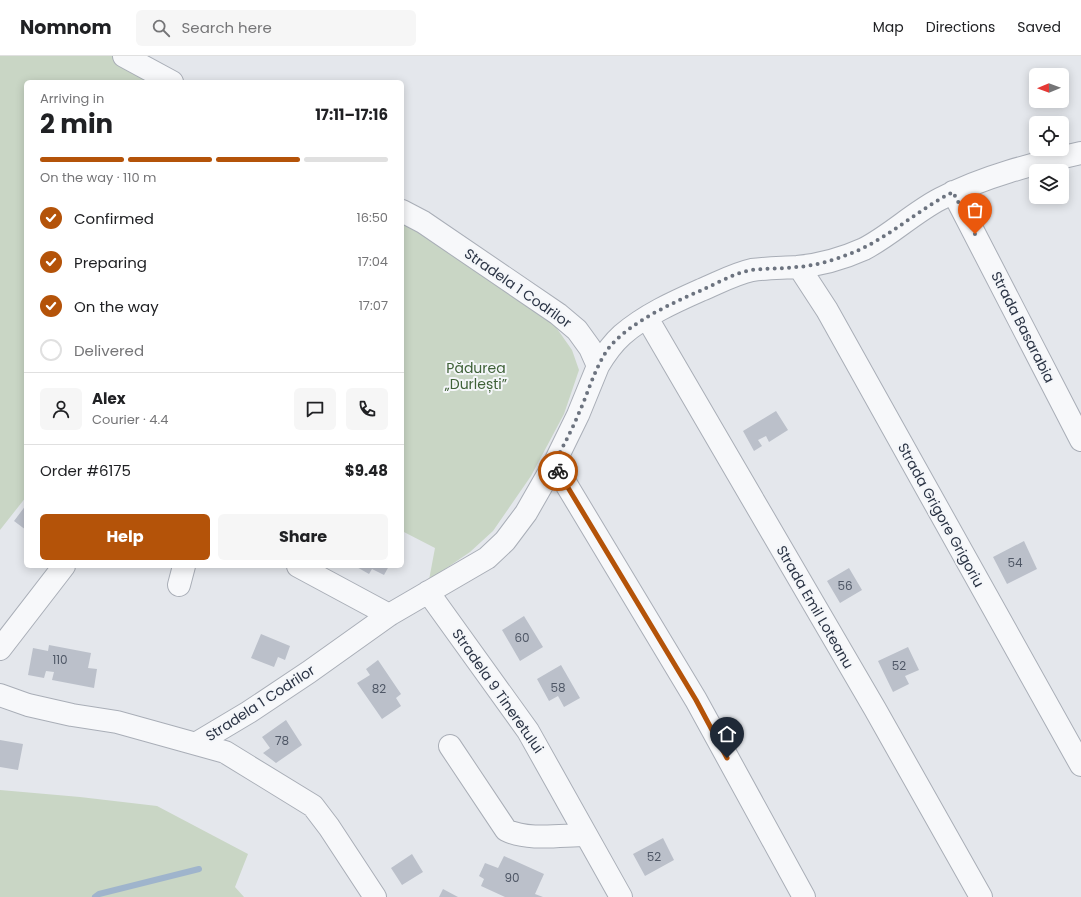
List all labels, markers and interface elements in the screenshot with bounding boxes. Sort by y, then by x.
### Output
search box [136,10,416,46]
text: Nomnom [20,14,112,41]
icon: search [150,17,172,39]
text: Search here [182,17,272,38]
text: Map [873,17,904,37]
text: Directions [926,17,995,37]
text: Saved [1017,17,1061,37]
north arrow [1029,68,1069,108]
map controls [1029,68,1069,204]
text: Arriving in [40,89,104,108]
text: 17:11–17:16 [315,104,388,125]
text: 2 min [40,106,113,142]
button: locate [1029,116,1069,156]
button: layers [1029,164,1069,204]
text: On the way · 110 m [40,168,156,187]
pin [958,193,992,234]
icon: bag [964,199,986,221]
icon: check [40,207,62,229]
text: Confirmed [74,208,154,229]
text: 16:50 [356,208,388,227]
street label: Stradela 1 Codrilor [460,244,576,332]
icon: check [40,251,62,273]
text: Preparing [74,252,147,273]
text: 17:04 [358,252,388,271]
street label: Strada Basarabia [986,268,1060,386]
icon: check [40,295,62,317]
text: On the way [74,296,159,317]
text: 17:07 [359,296,388,315]
text: Delivered [74,340,144,361]
park label: Pădurea „Durlești” [444,358,507,394]
button: person [40,388,82,430]
text: Alex [92,388,126,409]
button: chat [294,388,336,430]
button: phone [346,388,388,430]
text: Courier · 4.4 [92,410,168,429]
street label: Strada Grigore Grigoriu [893,439,989,591]
courier [538,451,578,491]
text: Order #6175 [40,460,131,481]
text: $9.48 [345,460,388,481]
icon: bike [547,460,569,482]
button: Help [40,514,210,560]
button: Share [218,514,388,560]
street label: Strada Emil Loteanu [772,542,858,672]
house number: 54 [1007,554,1023,571]
house number: 56 [837,577,853,594]
street label: Stradela 9 Tineretului [447,625,549,757]
house number: 60 [514,629,530,646]
house number: 110 [52,651,68,668]
house number: 52 [892,657,906,674]
street label: Stradela 1 Codrilor [201,660,319,746]
house number: 58 [550,679,566,696]
house number: 82 [372,680,386,697]
pin [710,717,744,758]
icon: home [716,723,738,745]
house number: 78 [275,732,289,749]
house number: 52 [647,848,661,865]
house number: 90 [504,869,520,886]

